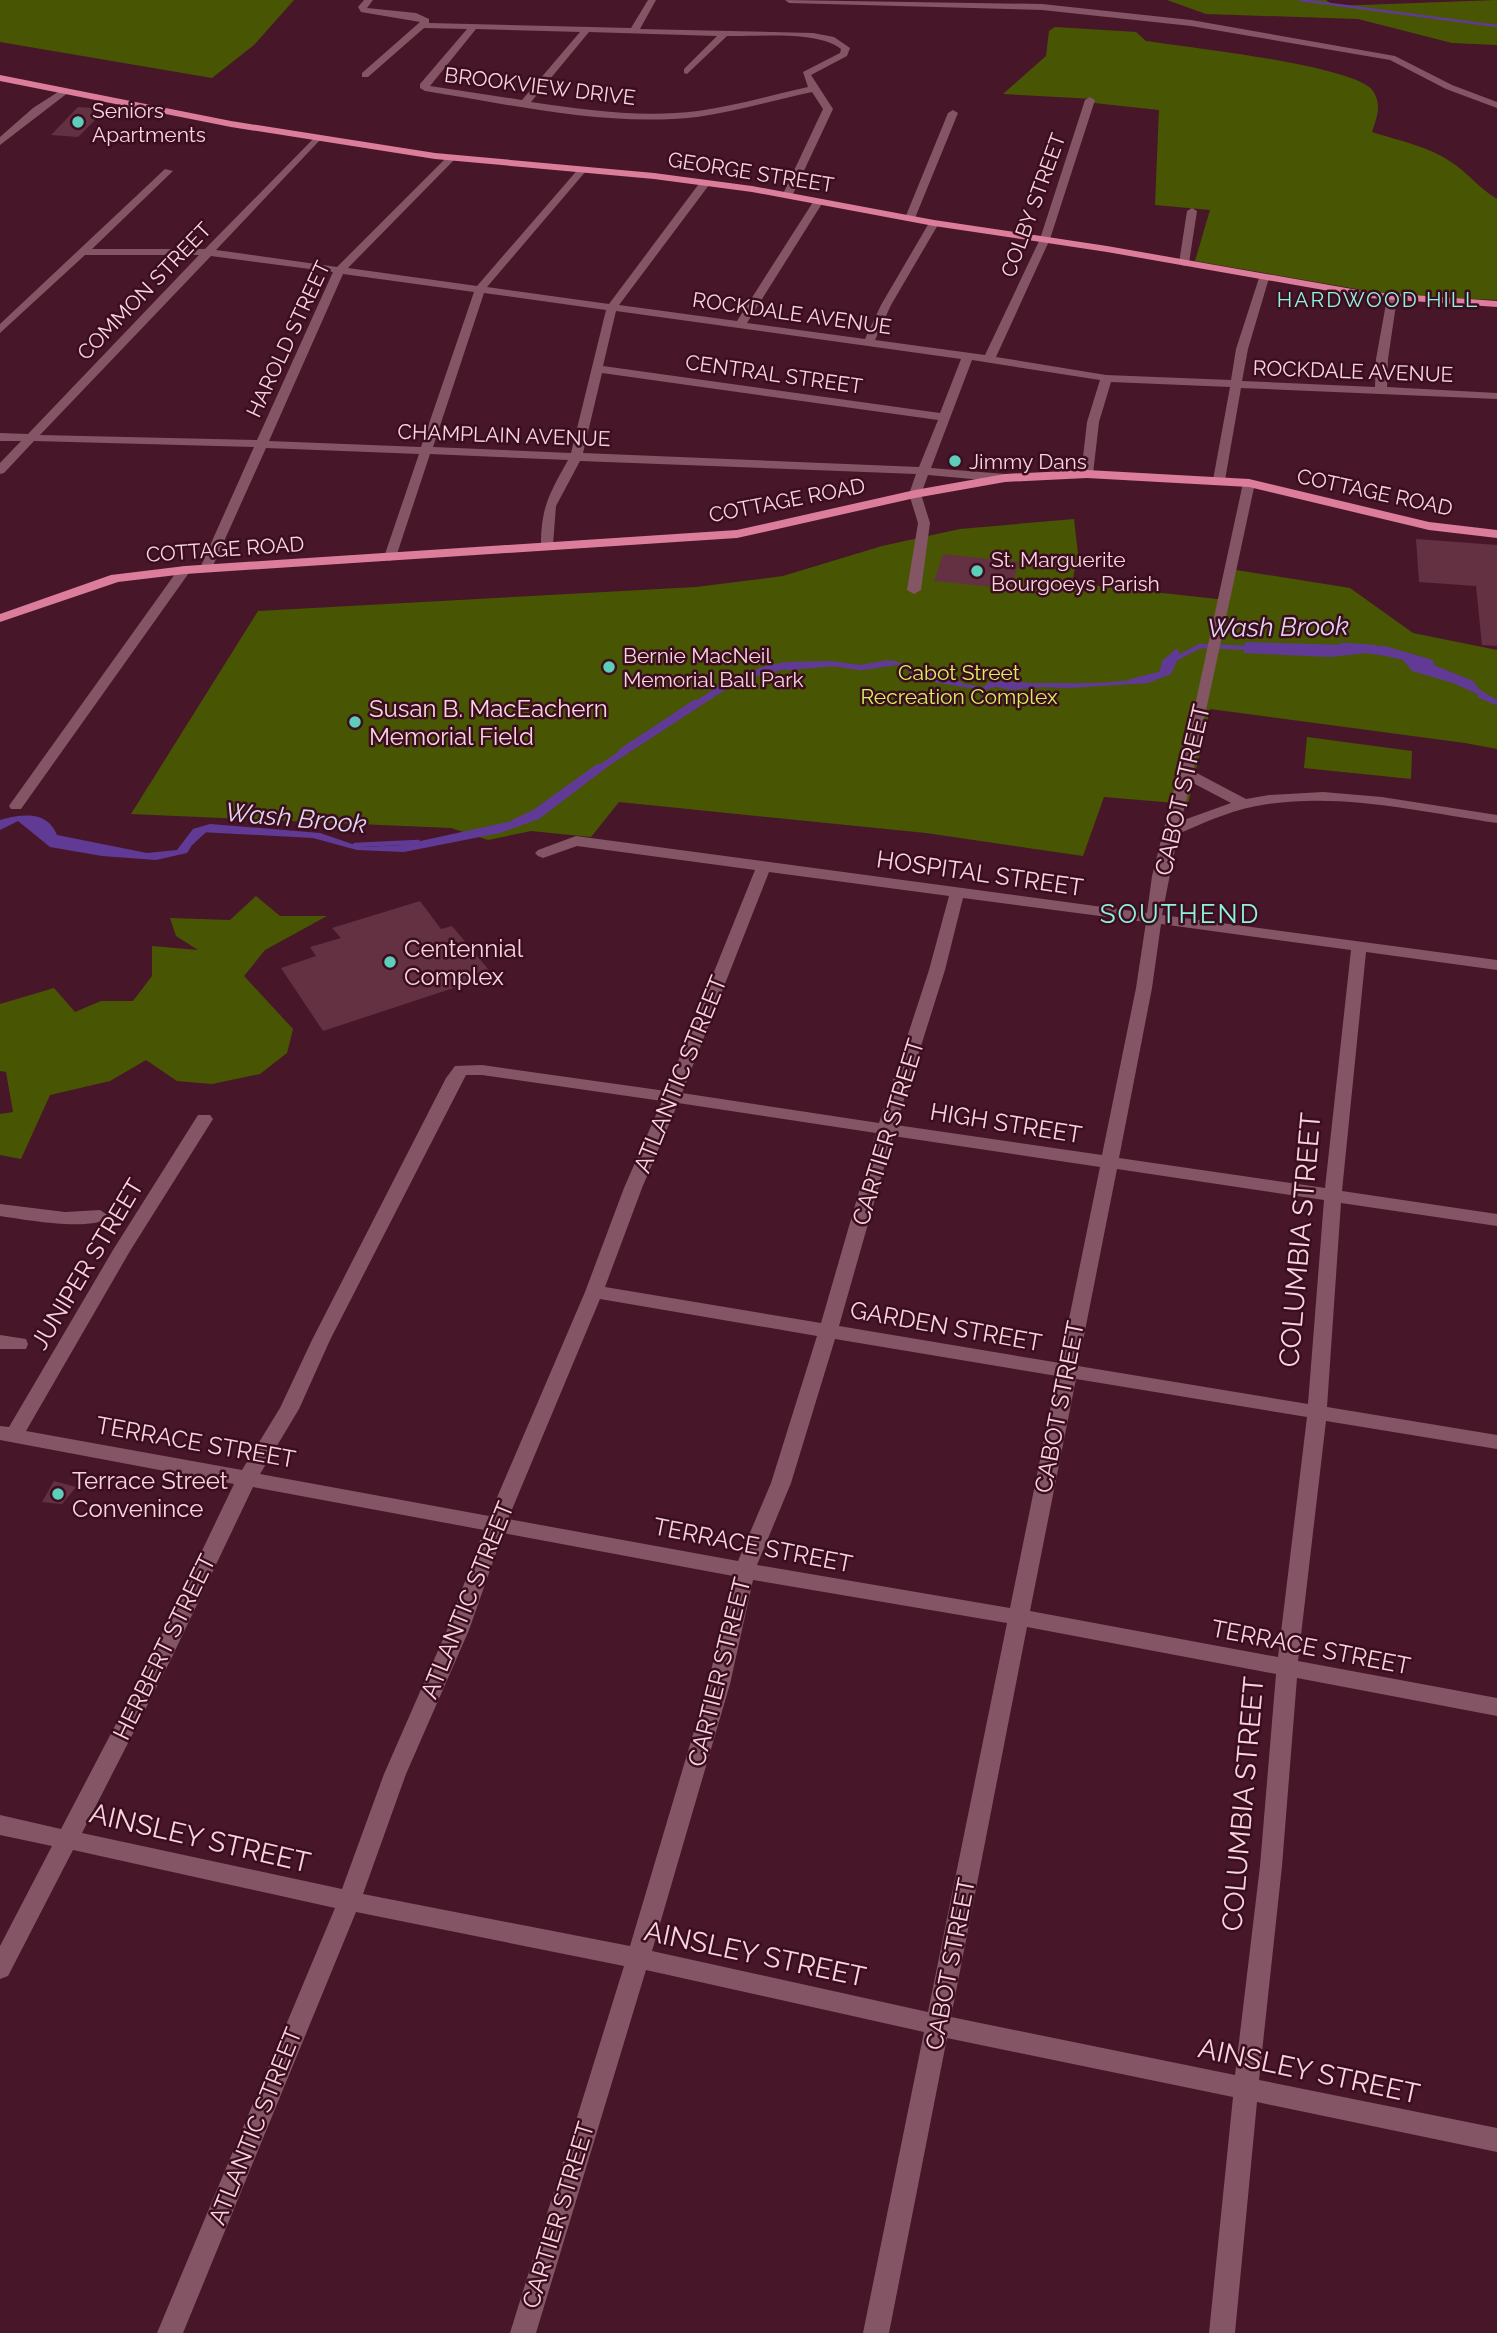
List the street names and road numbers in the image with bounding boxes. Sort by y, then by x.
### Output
street label: BROOKVIEW DRIVE [443,62,637,110]
street label: COLBY STREET [995,129,1071,280]
street label: GEORGE STREET [666,147,836,198]
street label: COMMON STREET [72,217,216,365]
street label: HAROLD STREET [241,257,335,421]
street label: ROCKDALE AVENUE [691,287,893,339]
street label: CENTRAL STREET [684,349,864,399]
street label: ROCKDALE AVENUE [1252,355,1454,387]
street label: CHAMPLAIN AVENUE [397,419,611,451]
street label: COTTAGE ROAD [1295,463,1455,521]
street label: COTTAGE ROAD [707,473,867,527]
street label: COTTAGE ROAD [145,531,305,567]
street label: CABOT STREET [1148,701,1216,878]
street label: HOSPITAL STREET [875,844,1086,902]
street label: ATLANTIC STREET [627,971,733,1177]
street label: CARTIER STREET [846,1035,930,1229]
street label: HIGH STREET [928,1097,1084,1149]
street label: COLUMBIA STREET [1272,1111,1328,1369]
street label: JUNIPER STREET [25,1173,150,1355]
street label: GARDEN STREET [848,1295,1045,1357]
street label: CABOT STREET [1028,1318,1090,1495]
street label: TERRACE STREET [94,1410,298,1474]
street label: ATLANTIC STREET [414,1497,520,1703]
street label: TERRACE STREET [651,1511,855,1579]
street label: HERBERT STREET [107,1549,222,1745]
street label: CARTIER STREET [682,1574,757,1769]
street label: TERRACE STREET [1209,1613,1413,1681]
street label: COLUMBIA STREET [1215,1675,1271,1933]
street label: AINSLEY STREET [86,1797,314,1879]
street label: CABOT STREET [919,1875,981,2052]
street label: AINSLEY STREET [641,1914,869,1994]
street label: ATLANTIC STREET [202,2023,308,2229]
street label: AINSLEY STREET [1195,2031,1423,2111]
street label: CARTIER STREET [516,2118,600,2312]

